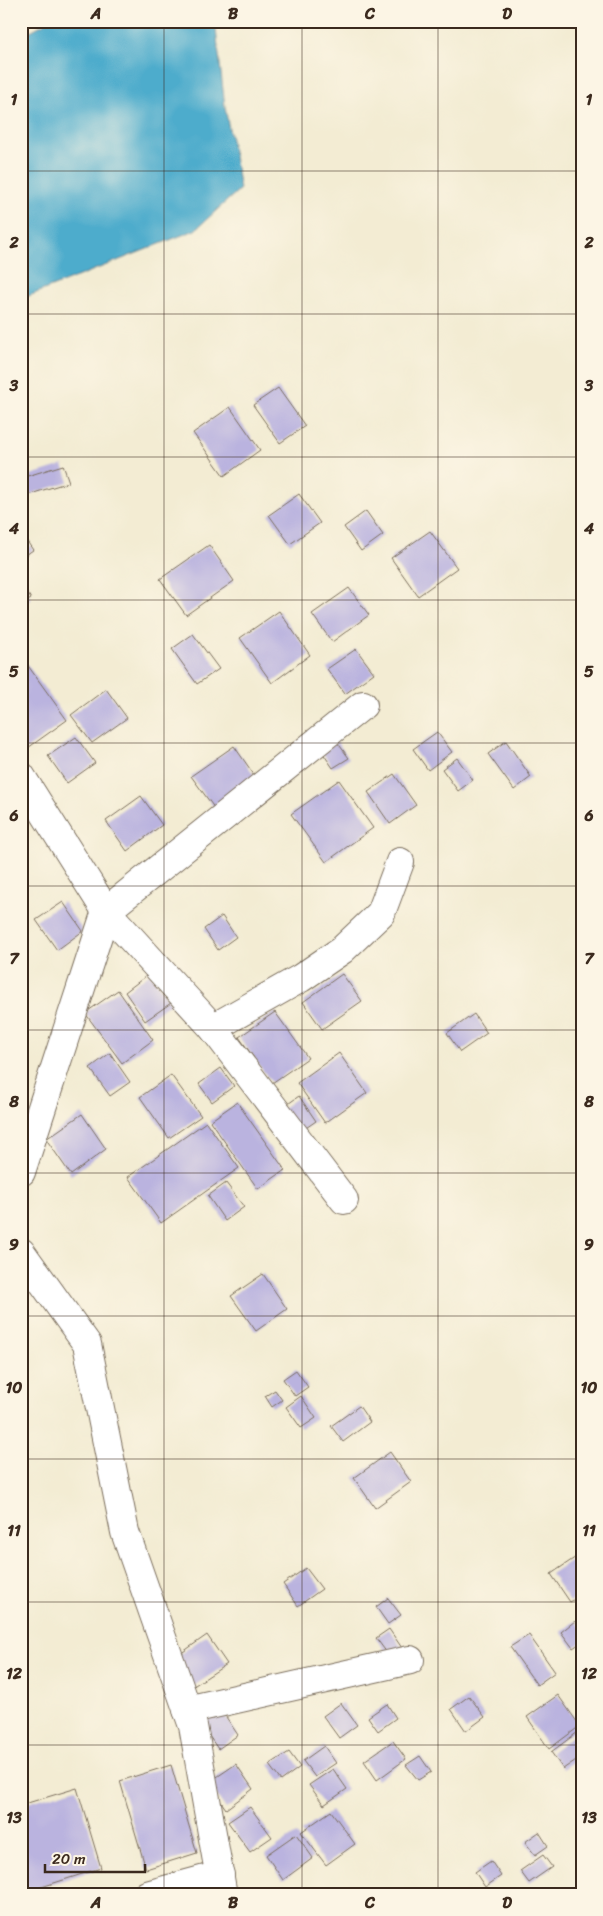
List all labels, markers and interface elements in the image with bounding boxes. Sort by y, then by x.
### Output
text: A [90,0,101,28]
text: B [228,0,239,28]
text: C [364,0,376,28]
text: D [502,0,512,28]
text: 1 [11,85,18,114]
text: 1 [586,85,593,114]
text: 2 [8,228,19,257]
text: 2 [583,228,594,257]
text: 3 [9,371,19,400]
text: 3 [584,371,594,400]
text: 4 [8,514,19,543]
text: 4 [583,514,594,543]
text: 5 [9,657,19,686]
text: 5 [584,657,594,686]
text: 6 [8,801,19,830]
text: 6 [583,801,594,830]
text: 7 [9,944,20,973]
text: 7 [584,944,595,973]
text: 8 [8,1087,19,1116]
text: 8 [583,1087,594,1116]
text: 9 [9,1230,19,1259]
text: 9 [584,1230,594,1259]
text: 10 [6,1373,22,1402]
text: 10 [581,1373,597,1402]
text: 11 [7,1516,21,1545]
text: 11 [582,1516,596,1545]
text: 12 [6,1659,23,1688]
text: 12 [581,1659,598,1688]
text: 13 [6,1803,22,1832]
text: 13 [581,1803,597,1832]
scale bar [45,1841,145,1873]
text: 20 m [52,1846,86,1872]
text: A [90,1888,101,1916]
text: B [228,1888,239,1916]
text: C [364,1888,376,1916]
text: D [502,1888,512,1916]

